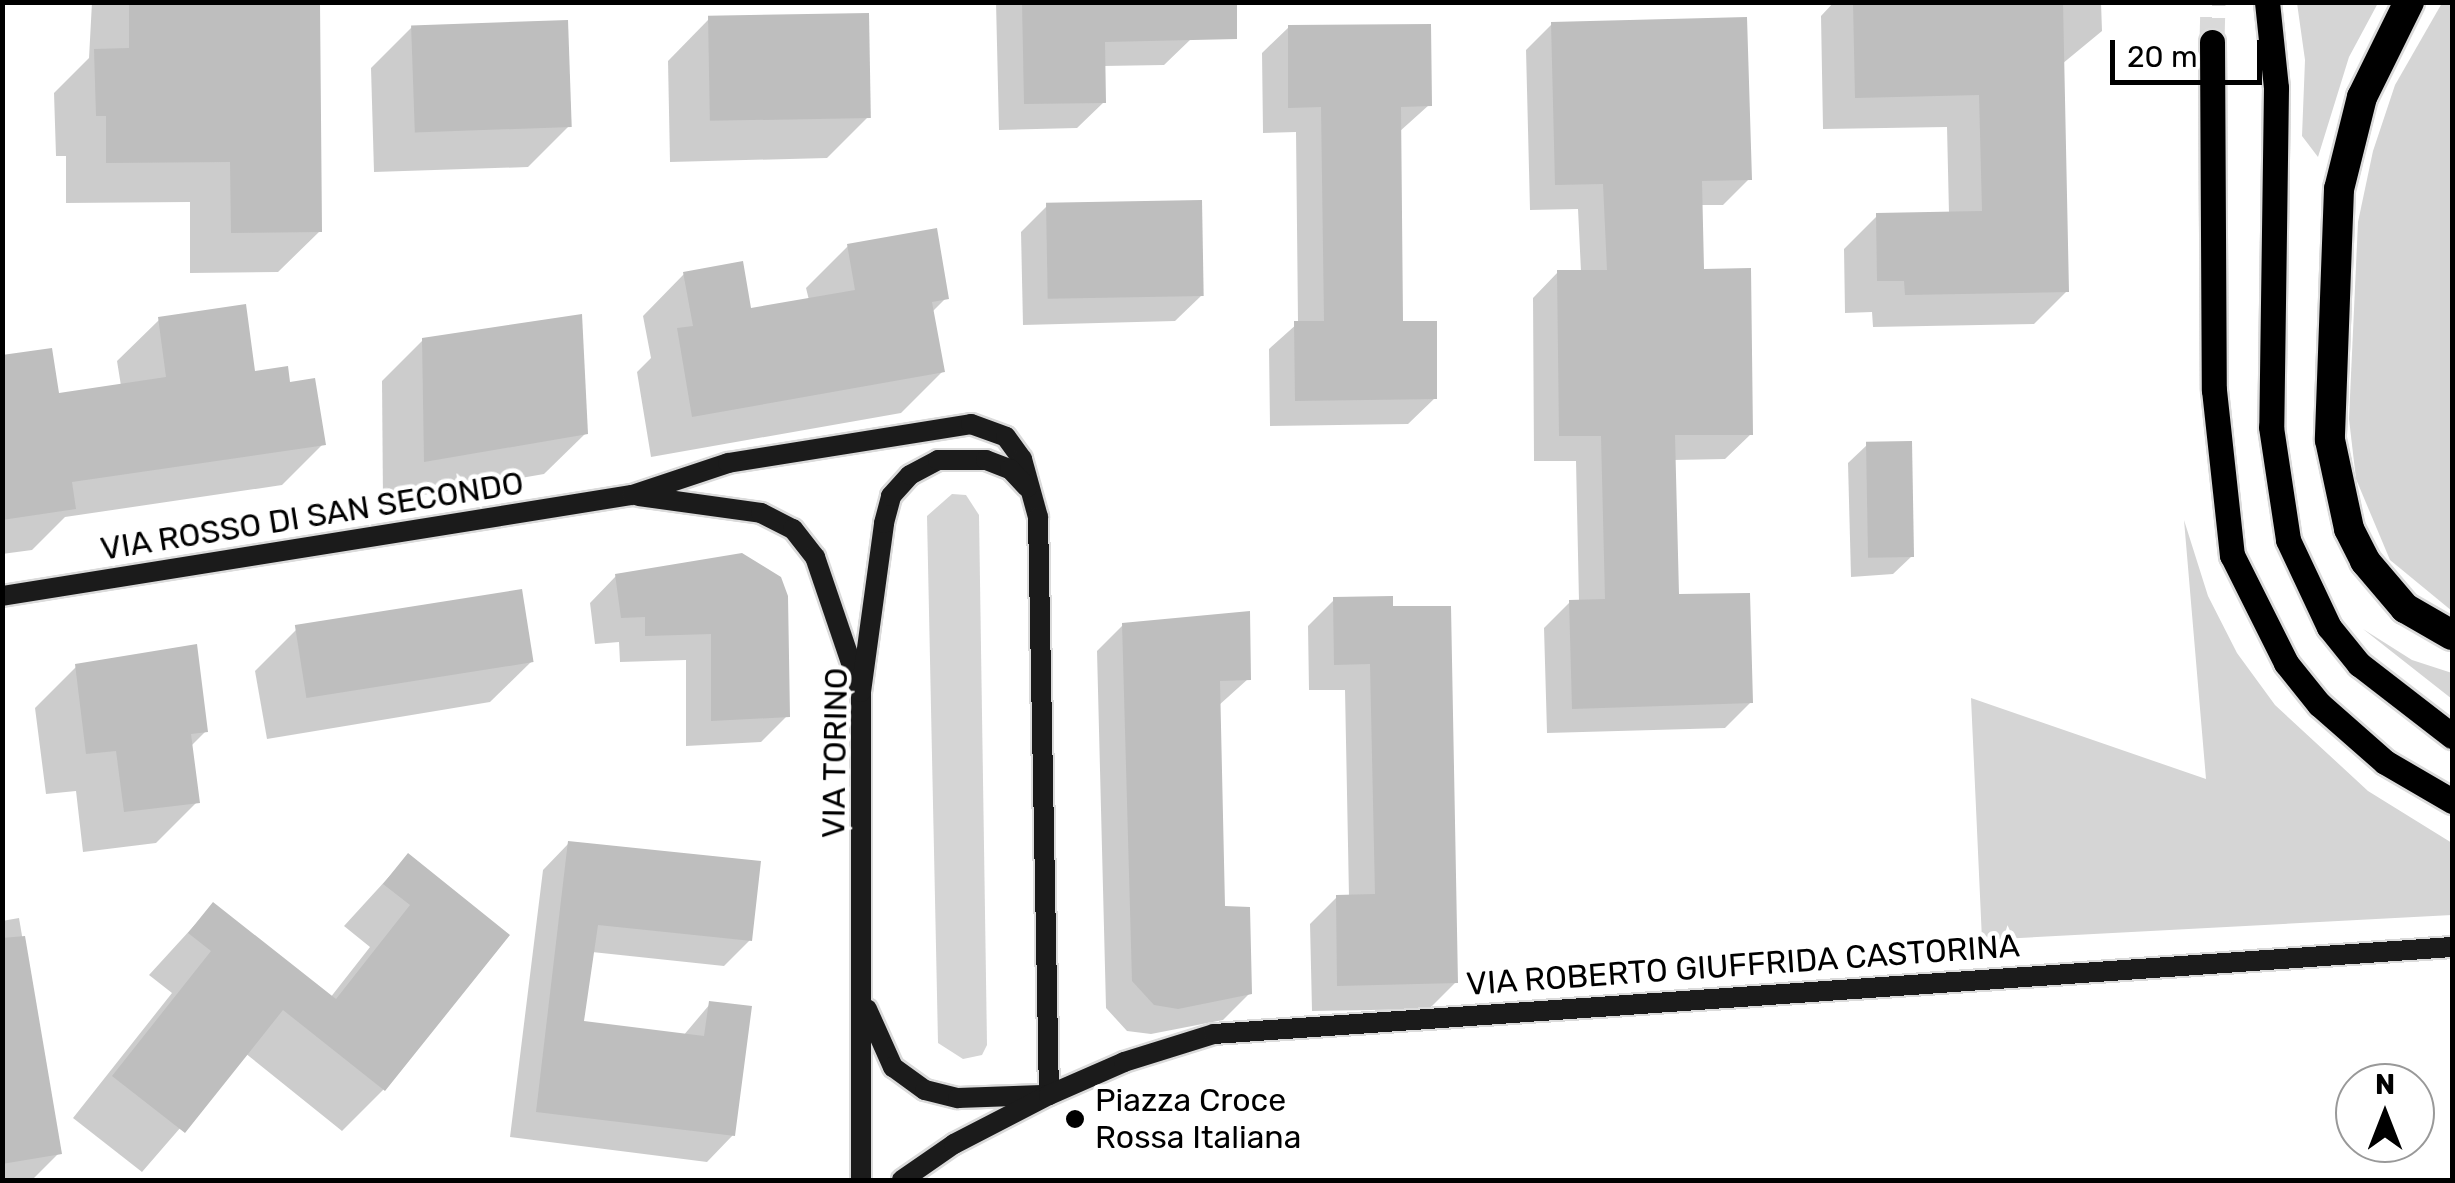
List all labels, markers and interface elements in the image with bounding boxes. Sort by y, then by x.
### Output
scale bar [2115,20,2268,82]
text: 20 m [2127,39,2198,75]
street label: VIA ROSSO DI SAN SECONDO [97,464,527,568]
street label: VIA TORINO [814,667,856,839]
street label: VIA ROBERTO GIUFFRIDA CASTORINA [1464,926,2022,1004]
north arrow [2335,1063,2435,1163]
text: N [2375,1068,2395,1101]
place label: Piazza Croce Rossa Italiana [1095,1082,1301,1157]
marker: Piazza Croce Rossa Italiana [1064,1108,1086,1130]

